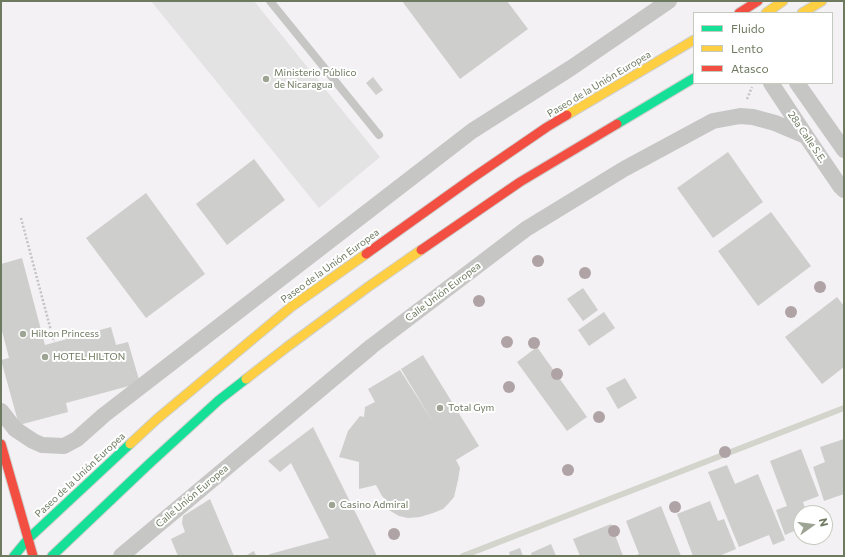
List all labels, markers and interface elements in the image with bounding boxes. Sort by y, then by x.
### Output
legend [693,12,833,84]
text: Fluido [731,21,765,35]
text: Lento [731,41,763,55]
street label: Paseo de la Unión Europea [545,48,653,120]
text: Atasco [731,61,769,75]
place label: Ministerio Público de Nicaragua [274,67,357,90]
marker: Ministerio Público de Nicaragua [261,74,271,84]
street label: 28a Calle S.E. [785,109,829,165]
street label: Paseo de la Unión Europea [278,226,382,306]
street label: Calle Unión Europea [403,260,483,324]
place label: Hilton Princess [31,328,99,340]
marker: Hilton Princess [18,329,28,339]
place label: HOTEL HILTON [53,351,125,363]
marker: HOTEL HILTON [40,352,50,362]
place label: Total Gym [448,402,494,414]
marker: Total Gym [435,403,445,413]
street label: Paseo de la Unión Europea [32,430,128,520]
street label: Calle Unión Europea [153,462,231,530]
place label: Casino Admiral [340,499,408,511]
marker: Casino Admiral [327,500,337,510]
north arrow [793,505,833,545]
text: N [817,517,831,528]

